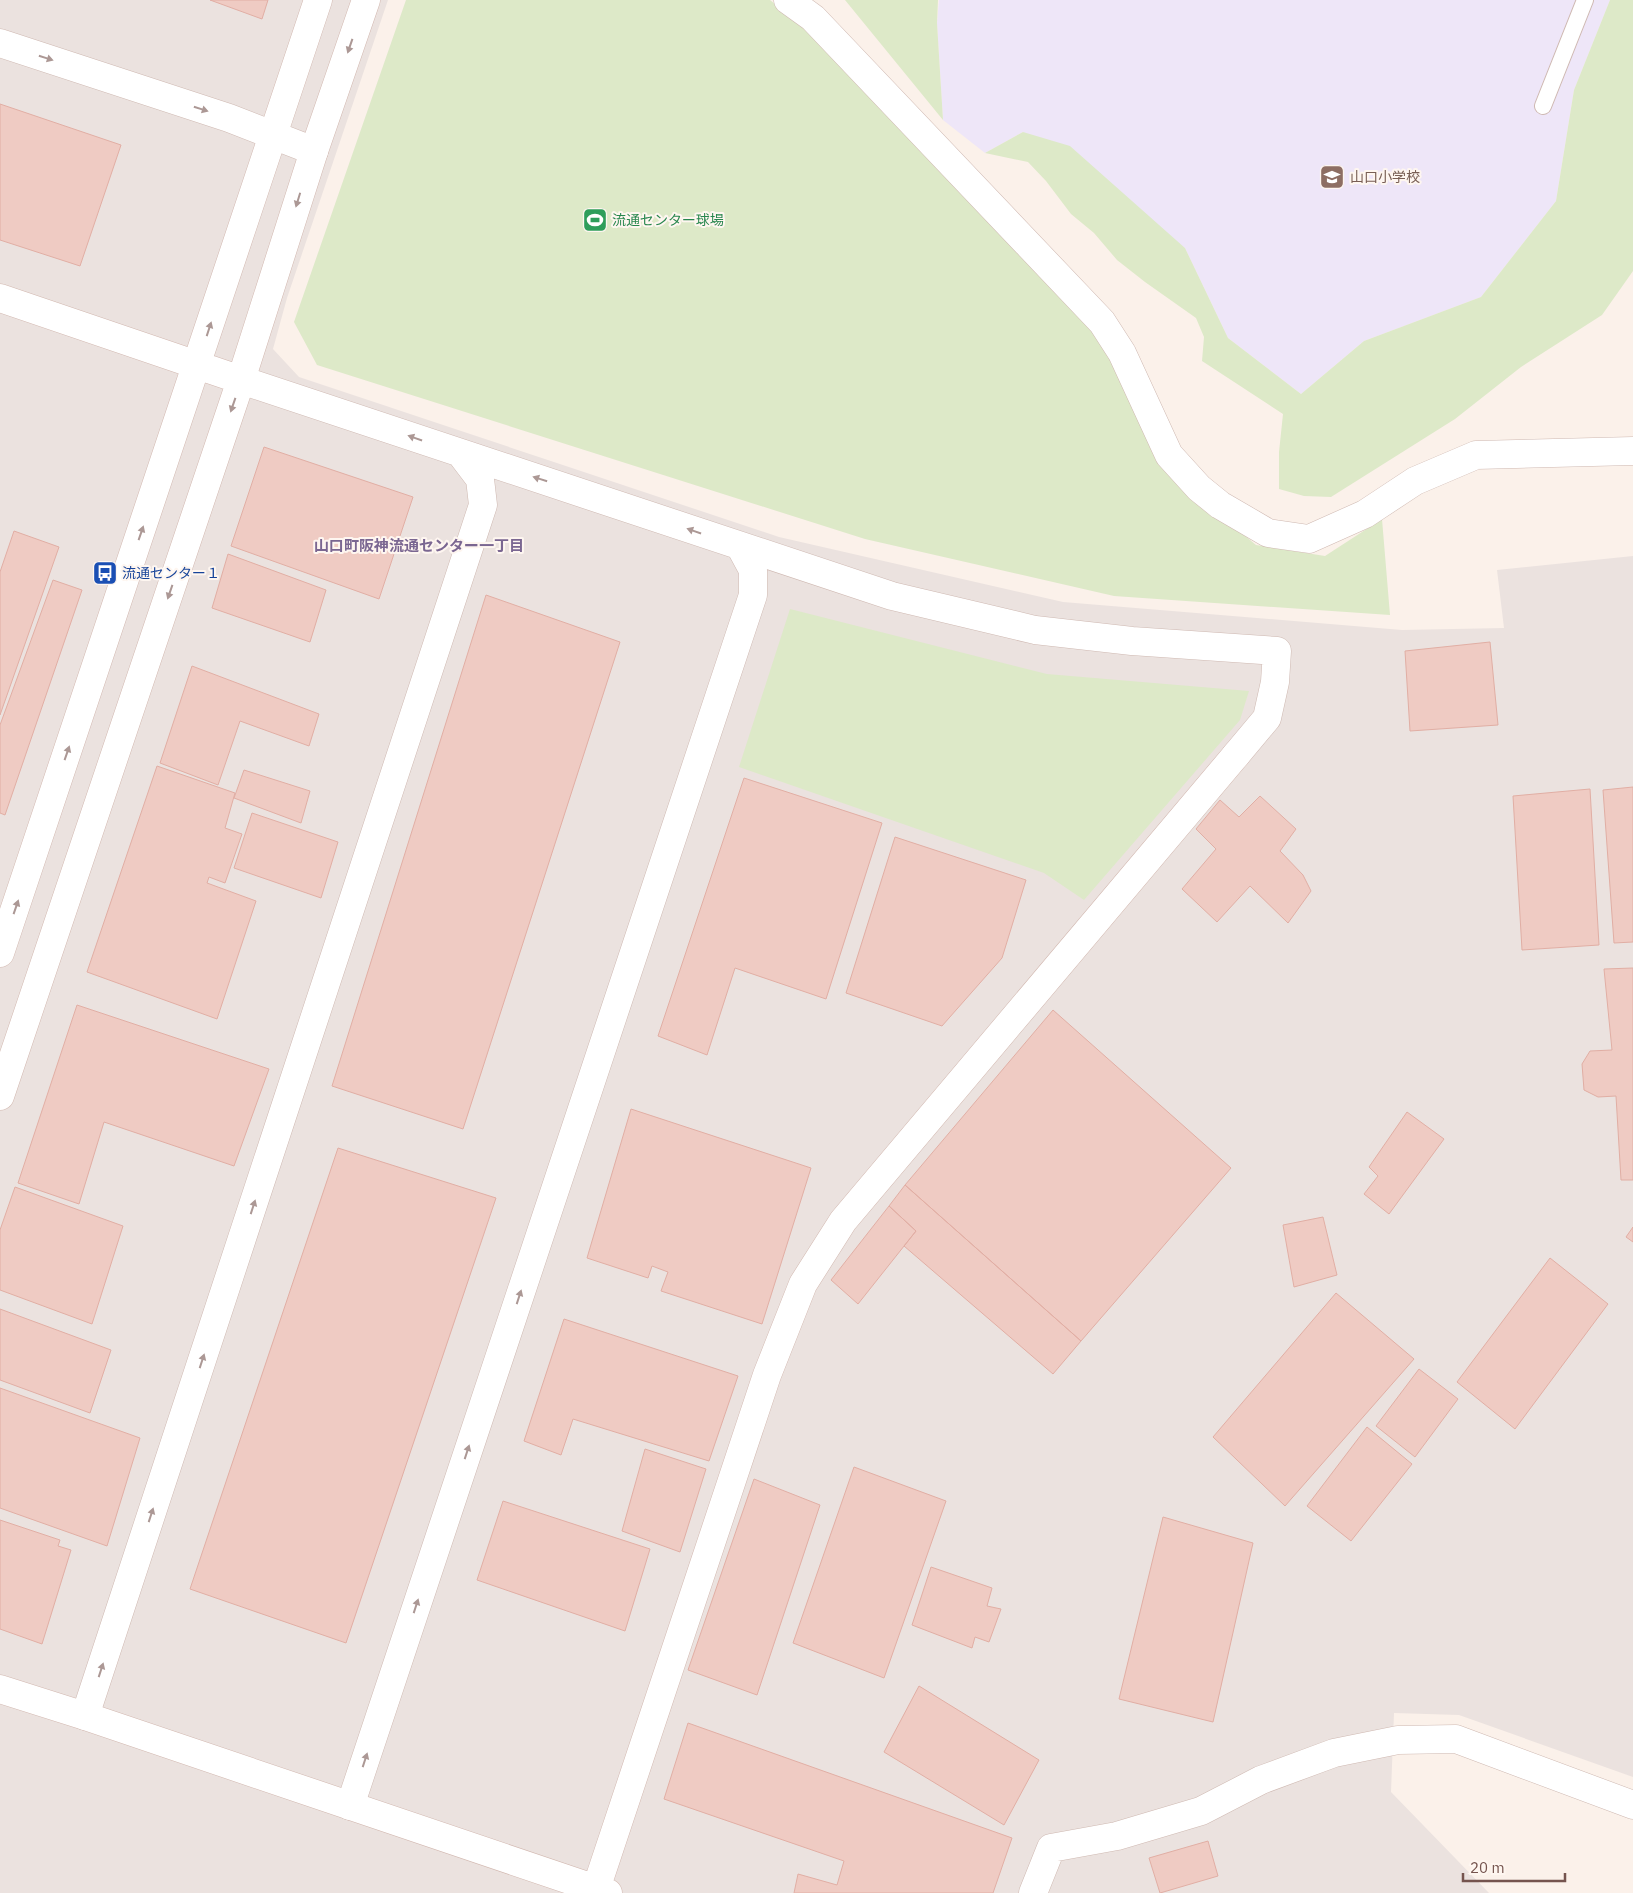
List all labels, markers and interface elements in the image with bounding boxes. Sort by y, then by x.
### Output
one-way arrow [346,39,354,54]
one-way arrow [39,55,54,62]
one-way arrow [193,105,208,113]
school or university icon: 山口小学校 [1319,164,1345,190]
place label: 山口小学校 [1350,168,1420,186]
one-way arrow [294,193,302,208]
sports icon: 流通センター球場 [582,207,608,233]
place label: 流通センター球場 [612,211,724,229]
one-way arrow [205,321,213,336]
one-way arrow [229,398,237,413]
one-way arrow [407,434,422,442]
one-way arrow [532,475,547,483]
one-way arrow [138,525,146,540]
one-way arrow [686,527,701,534]
district label: 山口町阪神流通センター一丁目 [314,536,524,555]
bus stop icon: 流通センター１ [92,560,118,586]
place label: 流通センター１ [122,564,220,582]
one-way arrow [166,585,174,600]
one-way arrow [64,745,72,760]
one-way arrow [12,899,20,914]
one-way arrow [249,1199,257,1214]
one-way arrow [516,1290,523,1305]
one-way arrow [198,1353,206,1368]
one-way arrow [464,1444,472,1459]
one-way arrow [148,1508,156,1523]
one-way arrow [413,1598,420,1613]
one-way arrow [97,1662,105,1677]
one-way arrow [361,1752,369,1767]
scale bar [1463,1850,1566,1882]
text: 20 m [1470,1858,1505,1877]

